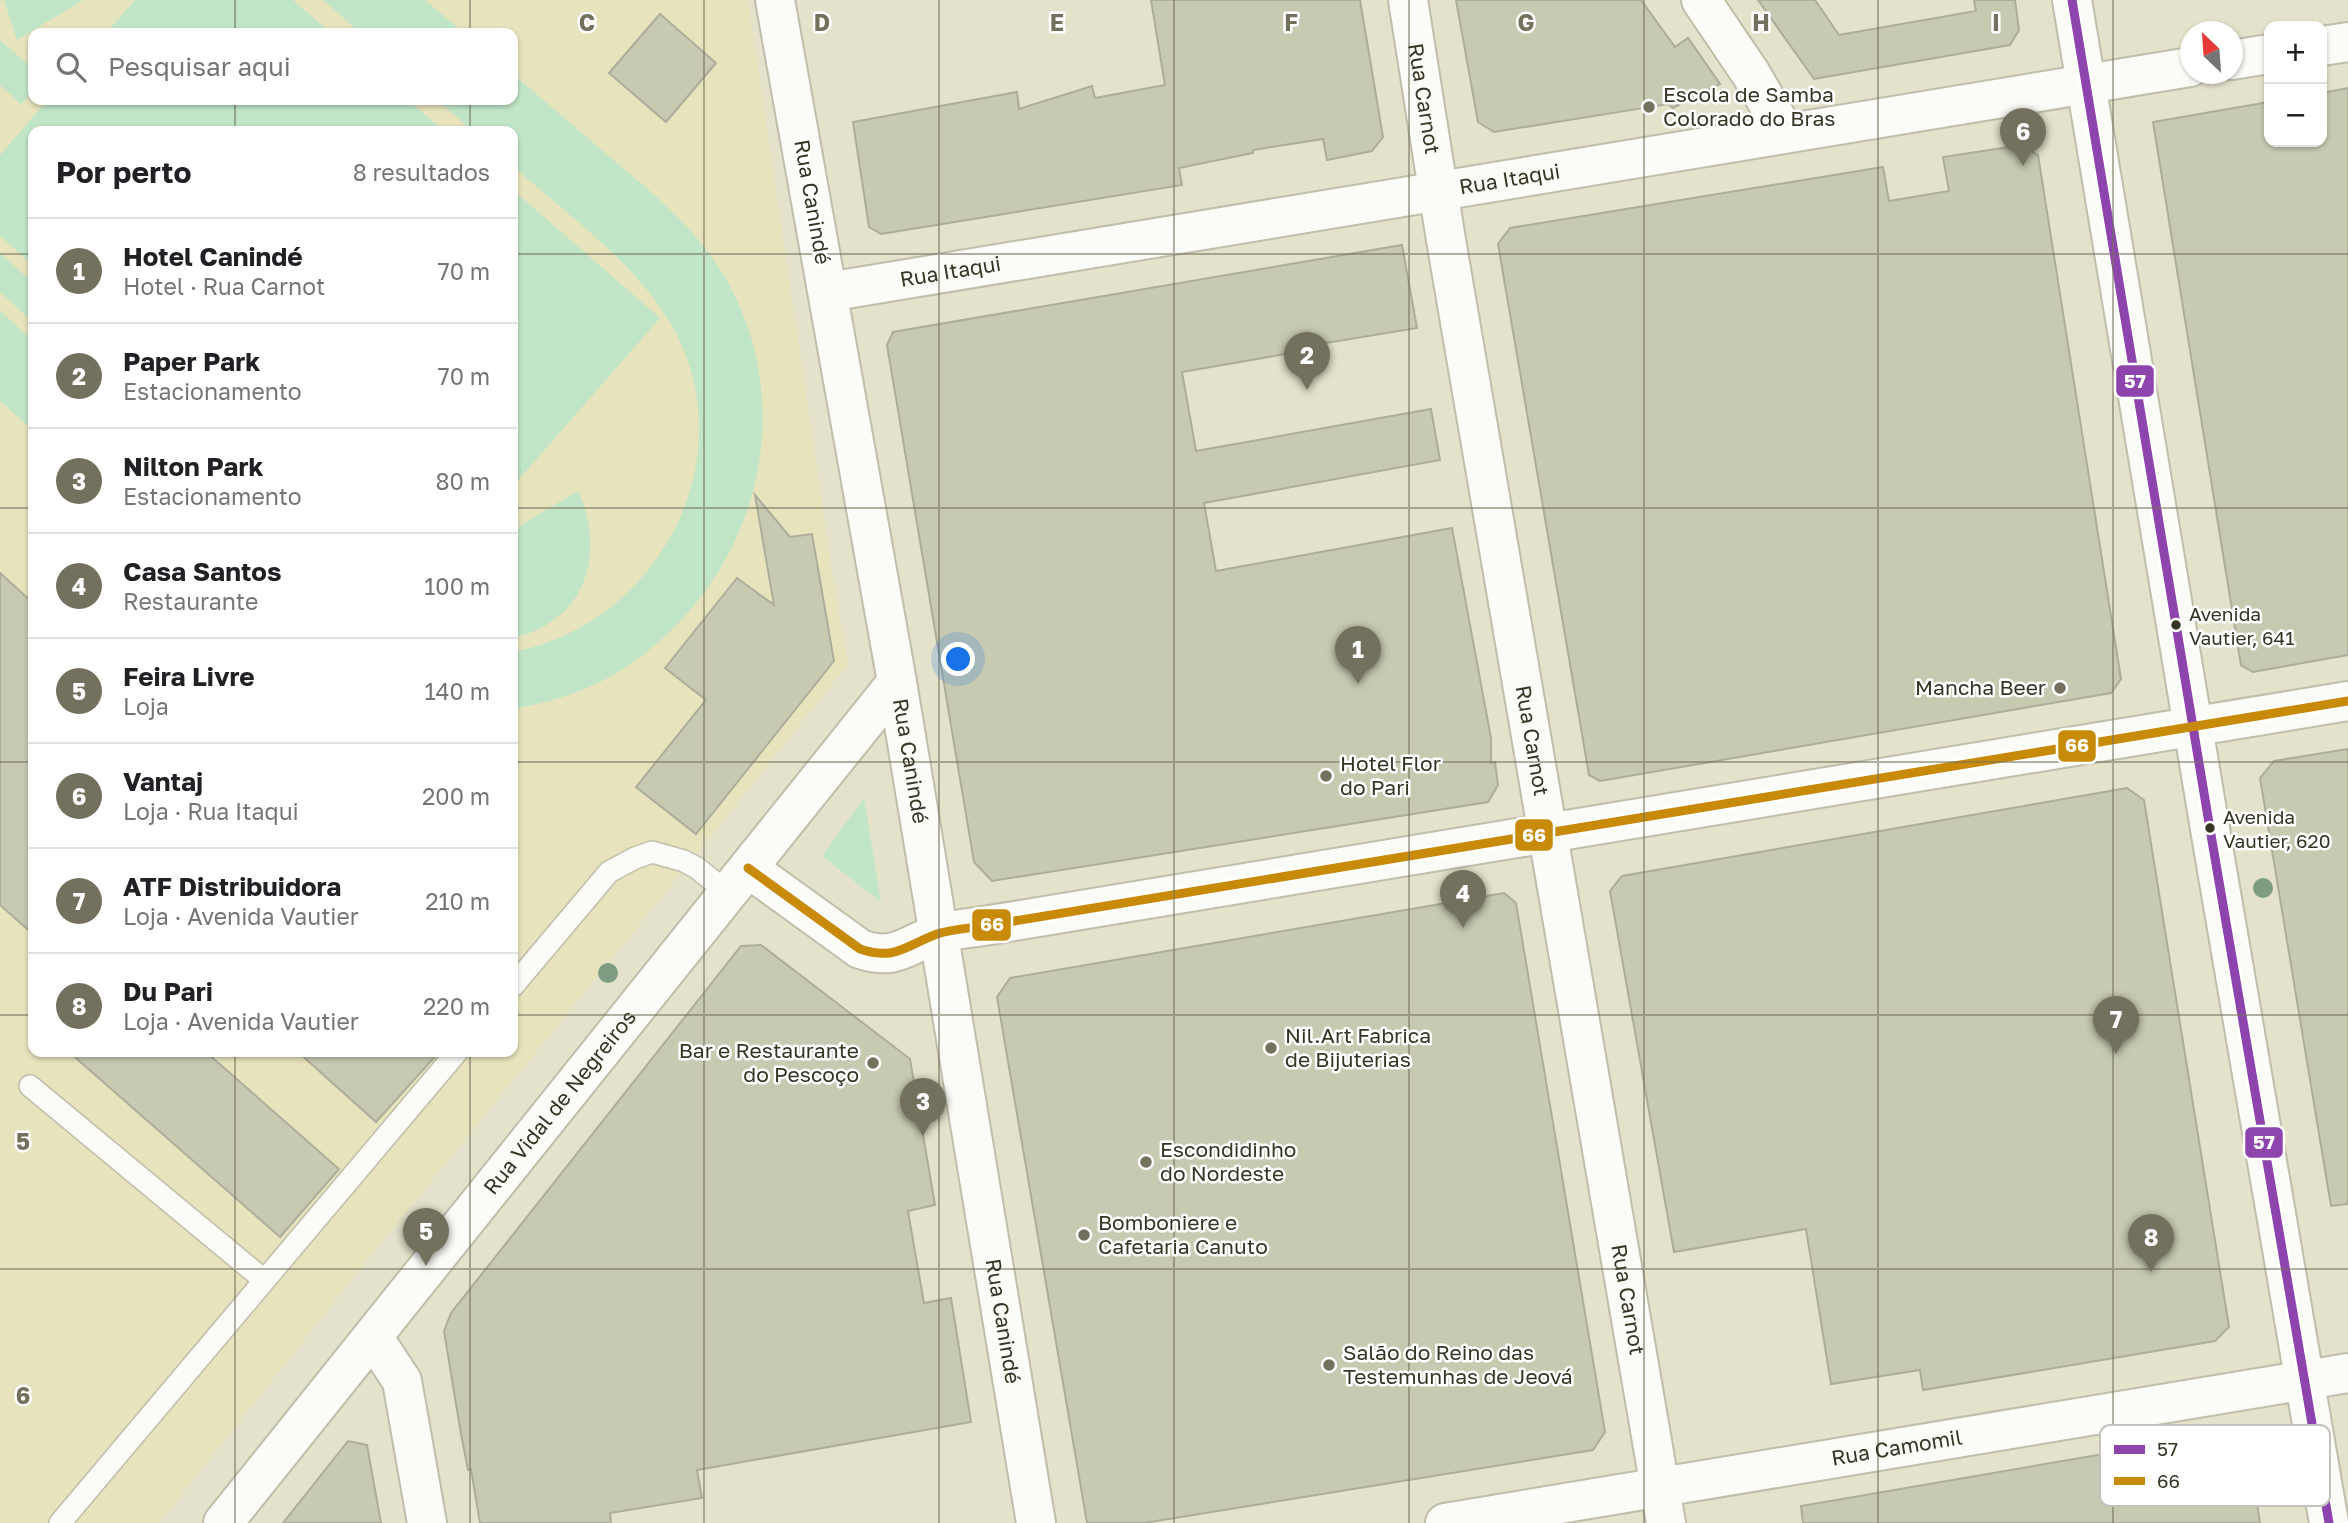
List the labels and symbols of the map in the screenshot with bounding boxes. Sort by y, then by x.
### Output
text: C [579,8,595,36]
text: D [814,8,830,36]
text: E [1050,8,1064,36]
text: F [1284,8,1298,36]
text: G [1518,8,1534,36]
text: H [1752,8,1770,36]
text: I [1992,8,2000,36]
north arrow [2180,21,2243,84]
street label: Rua Carnot [1403,41,1446,156]
place label: Escola de Samba Colorado do Bras [1663,81,1835,131]
marker: Escola de Samba Colorado do Bras [1641,99,1657,115]
pin: 6 [2000,108,2046,166]
street label: Rua Canindé [789,137,837,266]
street label: Rua Itaqui [1457,157,1562,200]
street label: Rua Itaqui [898,250,1003,292]
pin: 2 [1284,332,1330,390]
line badge: 57 [2115,364,2155,398]
text: 57 [2124,369,2146,392]
place label: Avenida Vautier, 641 [2189,602,2294,649]
marker: Avenida Vautier, 641 [2169,618,2183,632]
pin: 1 [1335,626,1381,684]
your location [941,642,975,676]
place label: Mancha Beer [1915,674,2046,700]
marker: Mancha Beer [2052,680,2068,696]
street label: Rua Carnot [1511,683,1555,798]
street label: Rua Canindé [888,696,934,825]
line badge: 66 [2057,729,2097,763]
text: 66 [2065,733,2089,756]
place label: Hotel Flor do Pari [1340,750,1441,800]
marker: Hotel Flor do Pari [1318,768,1334,784]
place label: Avenida Vautier, 620 [2223,805,2330,852]
line badge: 66 [1514,818,1554,852]
marker: Avenida Vautier, 620 [2203,821,2217,835]
text: 66 [1522,823,1546,846]
pin: 4 [1440,870,1486,928]
line badge: 66 [971,908,1012,942]
text: 66 [980,912,1004,935]
pin: 7 [2093,996,2139,1054]
street label: Rua Vidal de Negreiros [477,1004,641,1199]
place label: Nil.Art Fabrica de Bijuterias [1285,1022,1431,1072]
place label: Bar e Restaurante do Pescoço [679,1037,859,1087]
marker: Nil.Art Fabrica de Bijuterias [1263,1040,1279,1056]
marker: Bar e Restaurante do Pescoço [865,1055,881,1071]
pin: 3 [900,1078,946,1136]
line badge: 57 [2244,1126,2284,1159]
text: 5 [16,1127,30,1155]
text: 57 [2253,1130,2275,1153]
place label: Escondidinho do Nordeste [1160,1136,1296,1186]
marker: Escondidinho do Nordeste [1138,1154,1154,1170]
pin: 5 [403,1208,449,1266]
place label: Bomboniere e Cafetaria Canuto [1098,1209,1268,1259]
pin: 8 [2128,1214,2174,1272]
marker: Bomboniere e Cafetaria Canuto [1076,1227,1092,1243]
street label: Rua Carnot [1606,1242,1651,1357]
street label: Rua Canindé [981,1257,1027,1386]
place label: Salão do Reino das Testemunhas de Jeová [1343,1339,1573,1389]
marker: Salão do Reino das Testemunhas de Jeová [1321,1357,1337,1373]
text: 6 [16,1381,30,1409]
street label: Rua Camomil [1829,1423,1964,1471]
legend [2100,1425,2330,1506]
text: 57 [2157,1437,2178,1460]
text: 66 [2157,1469,2180,1492]

